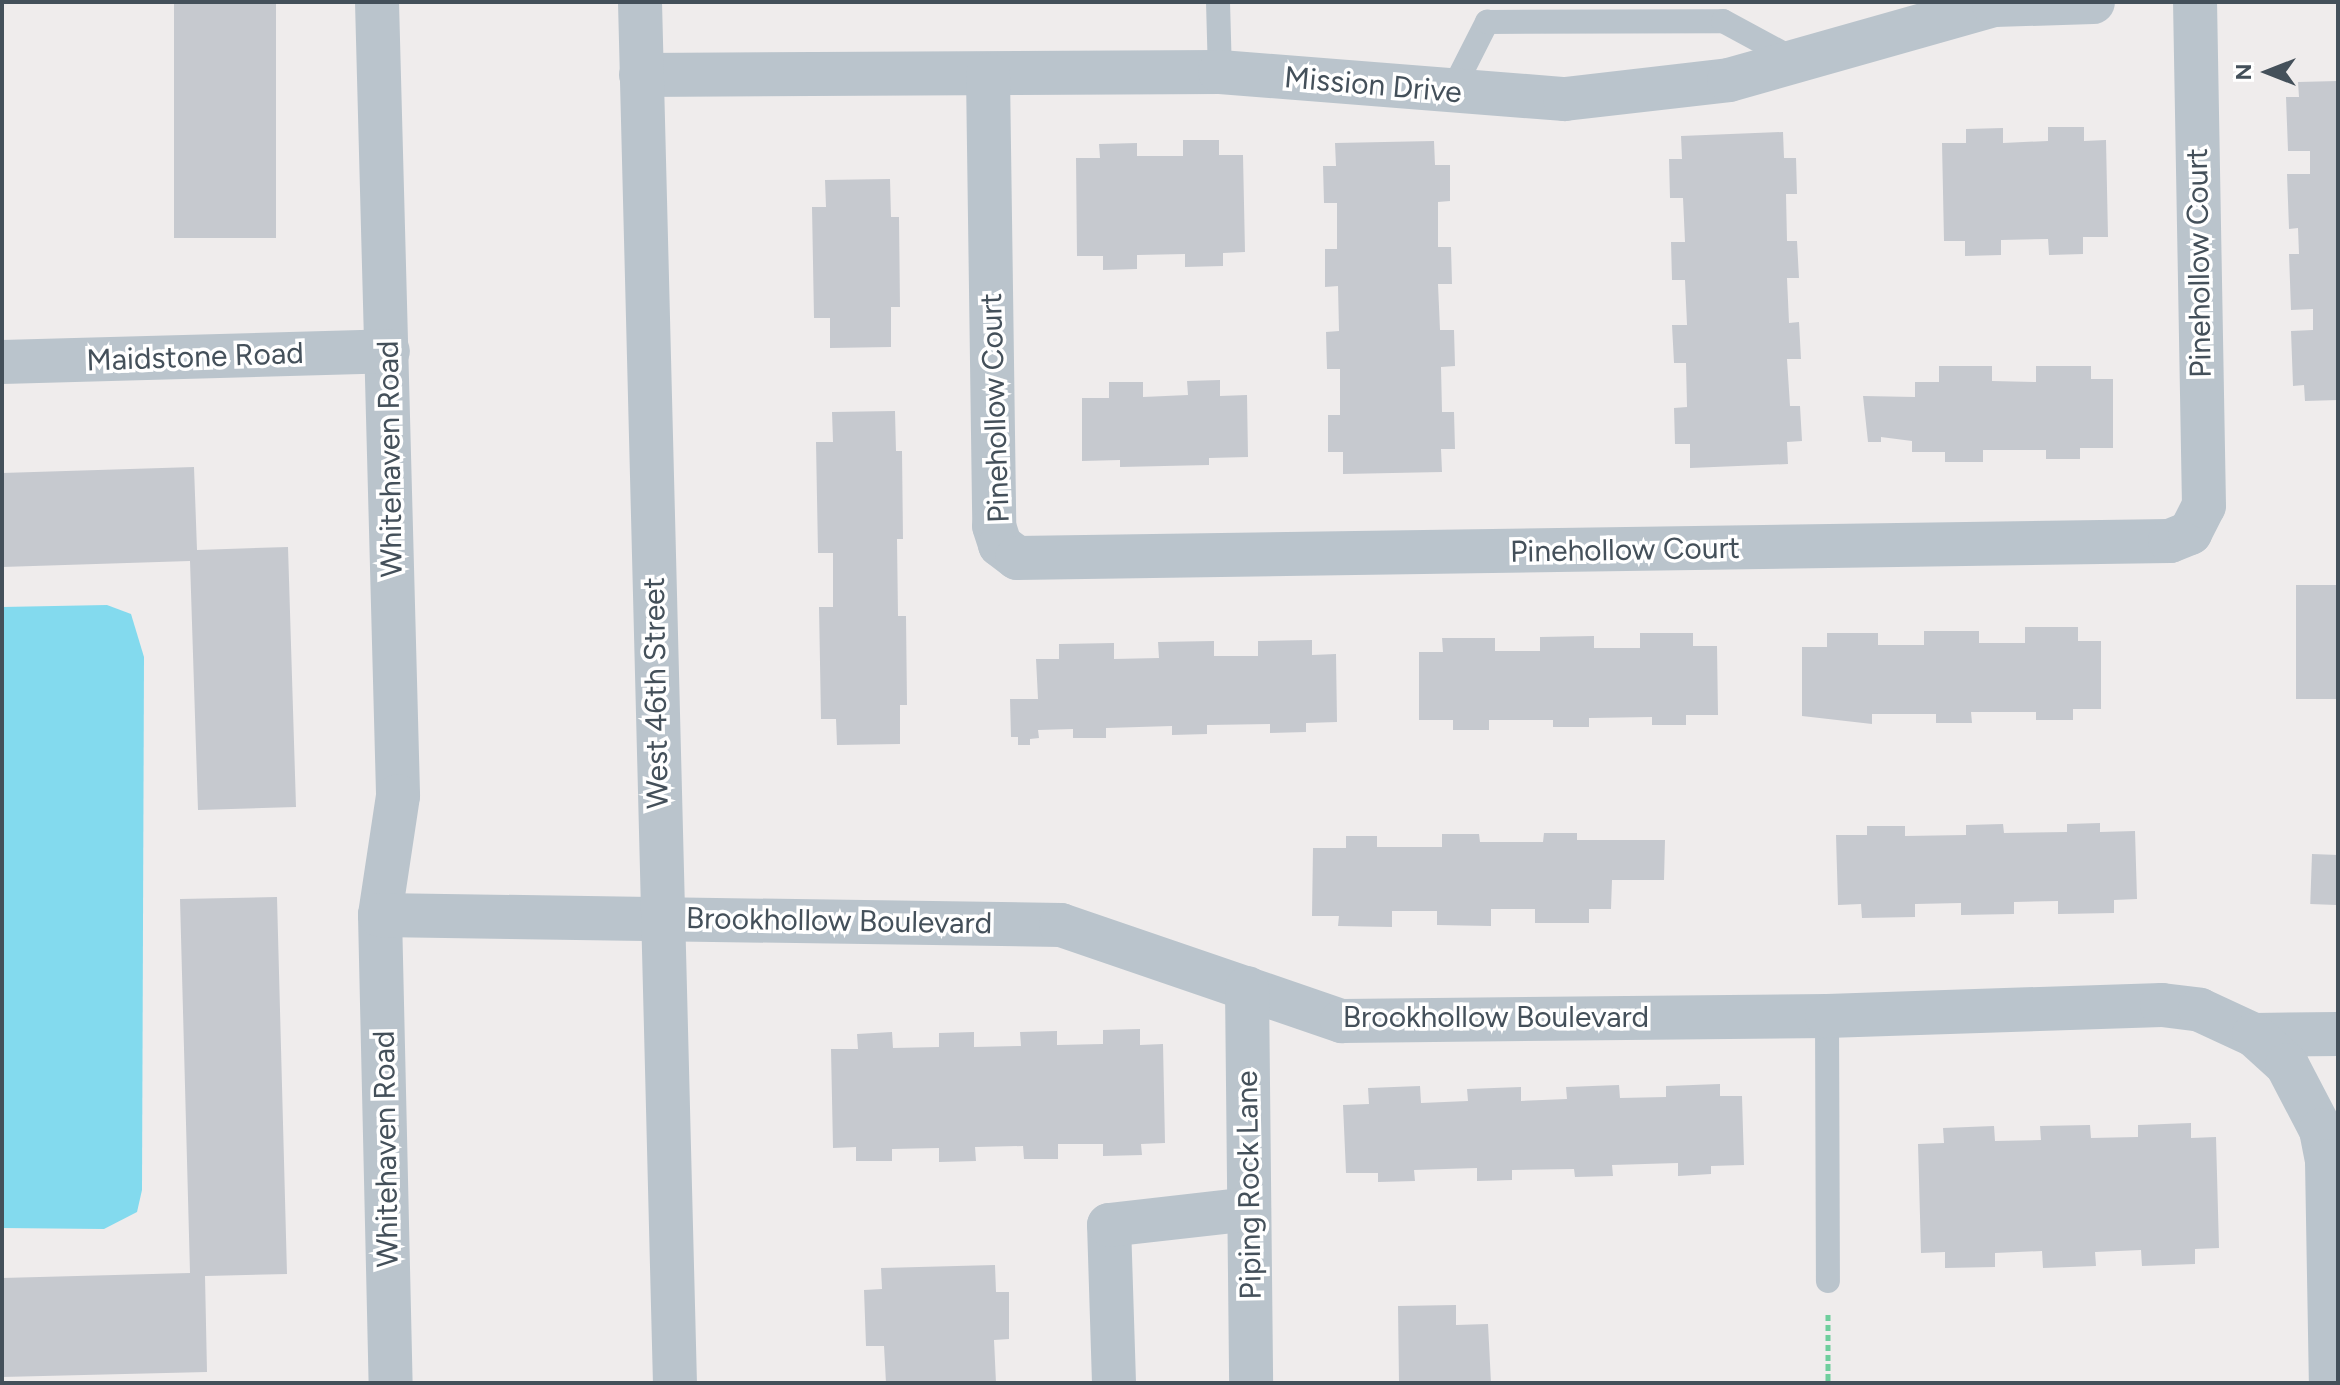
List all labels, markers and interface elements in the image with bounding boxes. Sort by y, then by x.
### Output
north arrow [2228,32,2308,112]
street label: Mission Drive [1283,59,1463,111]
text: N [2230,64,2257,81]
street label: Pinehollow Court [2179,148,2219,378]
street label: Pinehollow Court [973,292,1017,524]
street label: Maidstone Road [86,335,304,379]
street label: Whitehaven Road [370,340,410,578]
street label: Pinehollow Court [1510,530,1740,570]
street label: West 46th Street [636,577,676,809]
street label: Brookhollow Boulevard [686,900,992,942]
street label: Brookhollow Boulevard [1343,999,1649,1035]
street label: Whitehaven Road [366,1030,406,1268]
street label: Piping Rock Lane [1229,1070,1269,1300]

